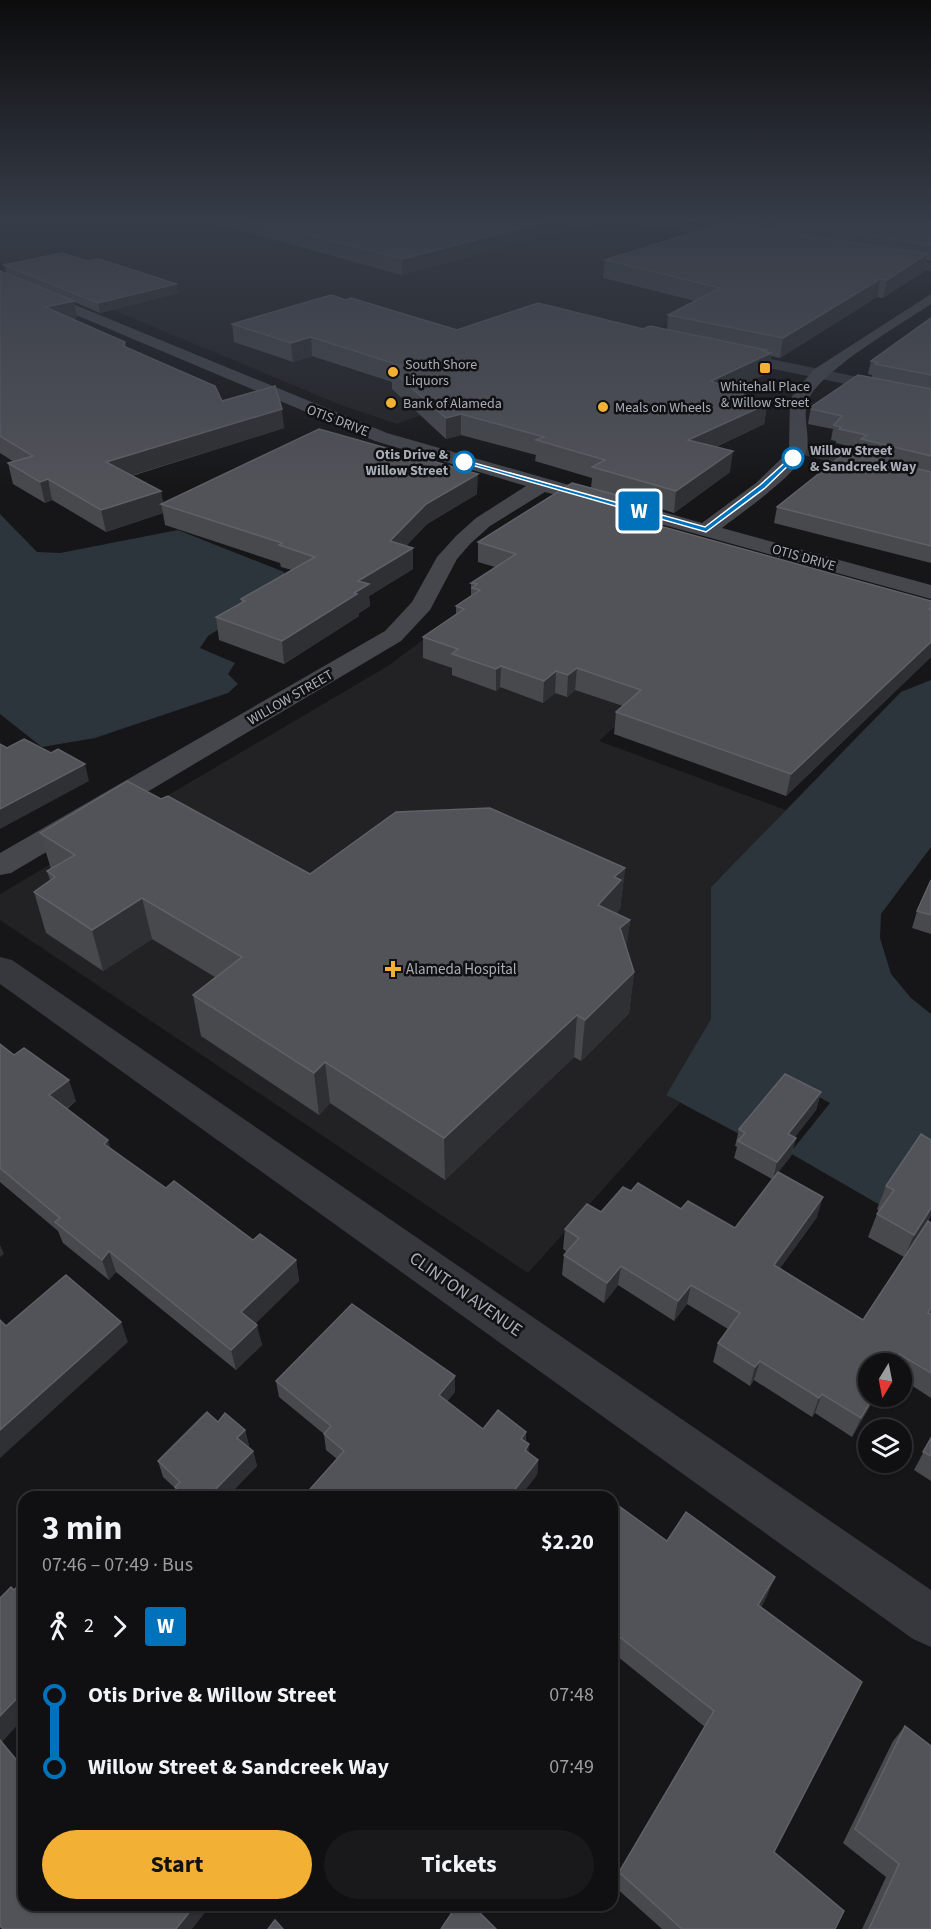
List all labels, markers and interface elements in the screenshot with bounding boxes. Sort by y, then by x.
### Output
place label: South Shore Liquors [405,355,477,391]
marker: Whitehall Place & Willow Street [758,361,772,375]
marker: South Shore Liquors [386,365,400,379]
place label: Whitehall Place & Willow Street [720,377,810,413]
place label: Bank of Alameda [403,394,502,414]
marker: Bank of Alameda [384,396,398,410]
place label: Meals on Wheels [615,398,711,418]
street label: OTIS DRIVE [304,400,372,442]
marker: Meals on Wheels [596,400,610,414]
place label: Willow Street & Sandcreek Way [810,441,917,477]
place label: Otis Drive & Willow Street [366,445,449,481]
marker: Willow Street & Sandcreek Way [782,447,804,469]
marker: Otis Drive & Willow Street [453,451,475,473]
line badge: W [620,492,658,530]
text: W [630,496,648,526]
street label: OTIS DRIVE [770,539,838,577]
street label: WILLOW STREET [244,665,337,730]
place label: Alameda Hospital [406,959,517,980]
marker: Alameda Hospital [384,960,402,978]
street label: CLINTON AVENUE [404,1246,527,1343]
north arrow [858,1353,912,1407]
map controls [858,1353,912,1473]
button: layers [858,1419,912,1473]
text: 3 min [42,1505,122,1552]
text: $2.20 [541,1526,594,1558]
text: 07:46 – 07:49 · Bus [42,1551,193,1579]
icon: walk [42,1610,75,1643]
icon: forward [103,1610,136,1643]
text: W [157,1611,174,1641]
text: 2 [84,1612,94,1640]
text: Otis Drive & Willow Street [88,1679,336,1711]
text: 07:48 [549,1681,594,1709]
text: Willow Street & Sandcreek Way [88,1751,389,1783]
text: 07:49 [549,1753,594,1781]
button: Start [42,1830,312,1899]
button: Tickets [324,1830,594,1899]

